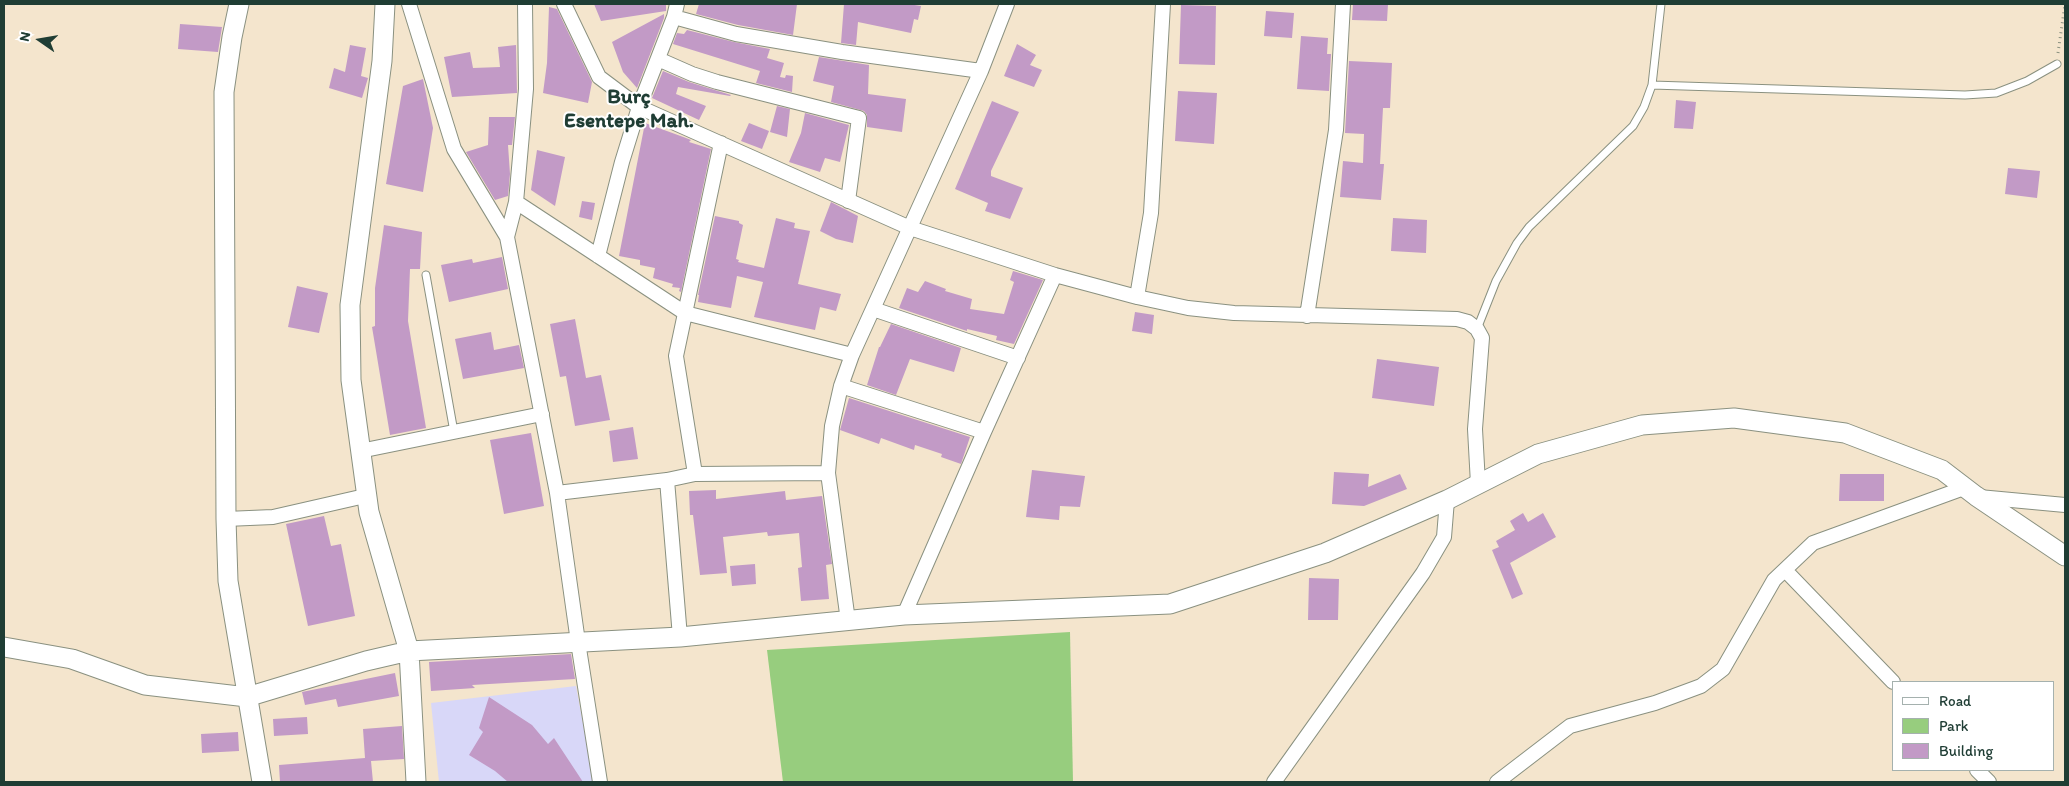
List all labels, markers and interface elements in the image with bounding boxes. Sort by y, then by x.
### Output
north arrow [15,15,65,65]
text: N [16,30,34,43]
district label: Burç Esentepe Mah. [564,85,694,135]
legend [1892,681,2054,771]
text: Road [1939,692,1971,710]
text: Park [1939,717,1969,735]
text: Building [1939,742,1993,760]

